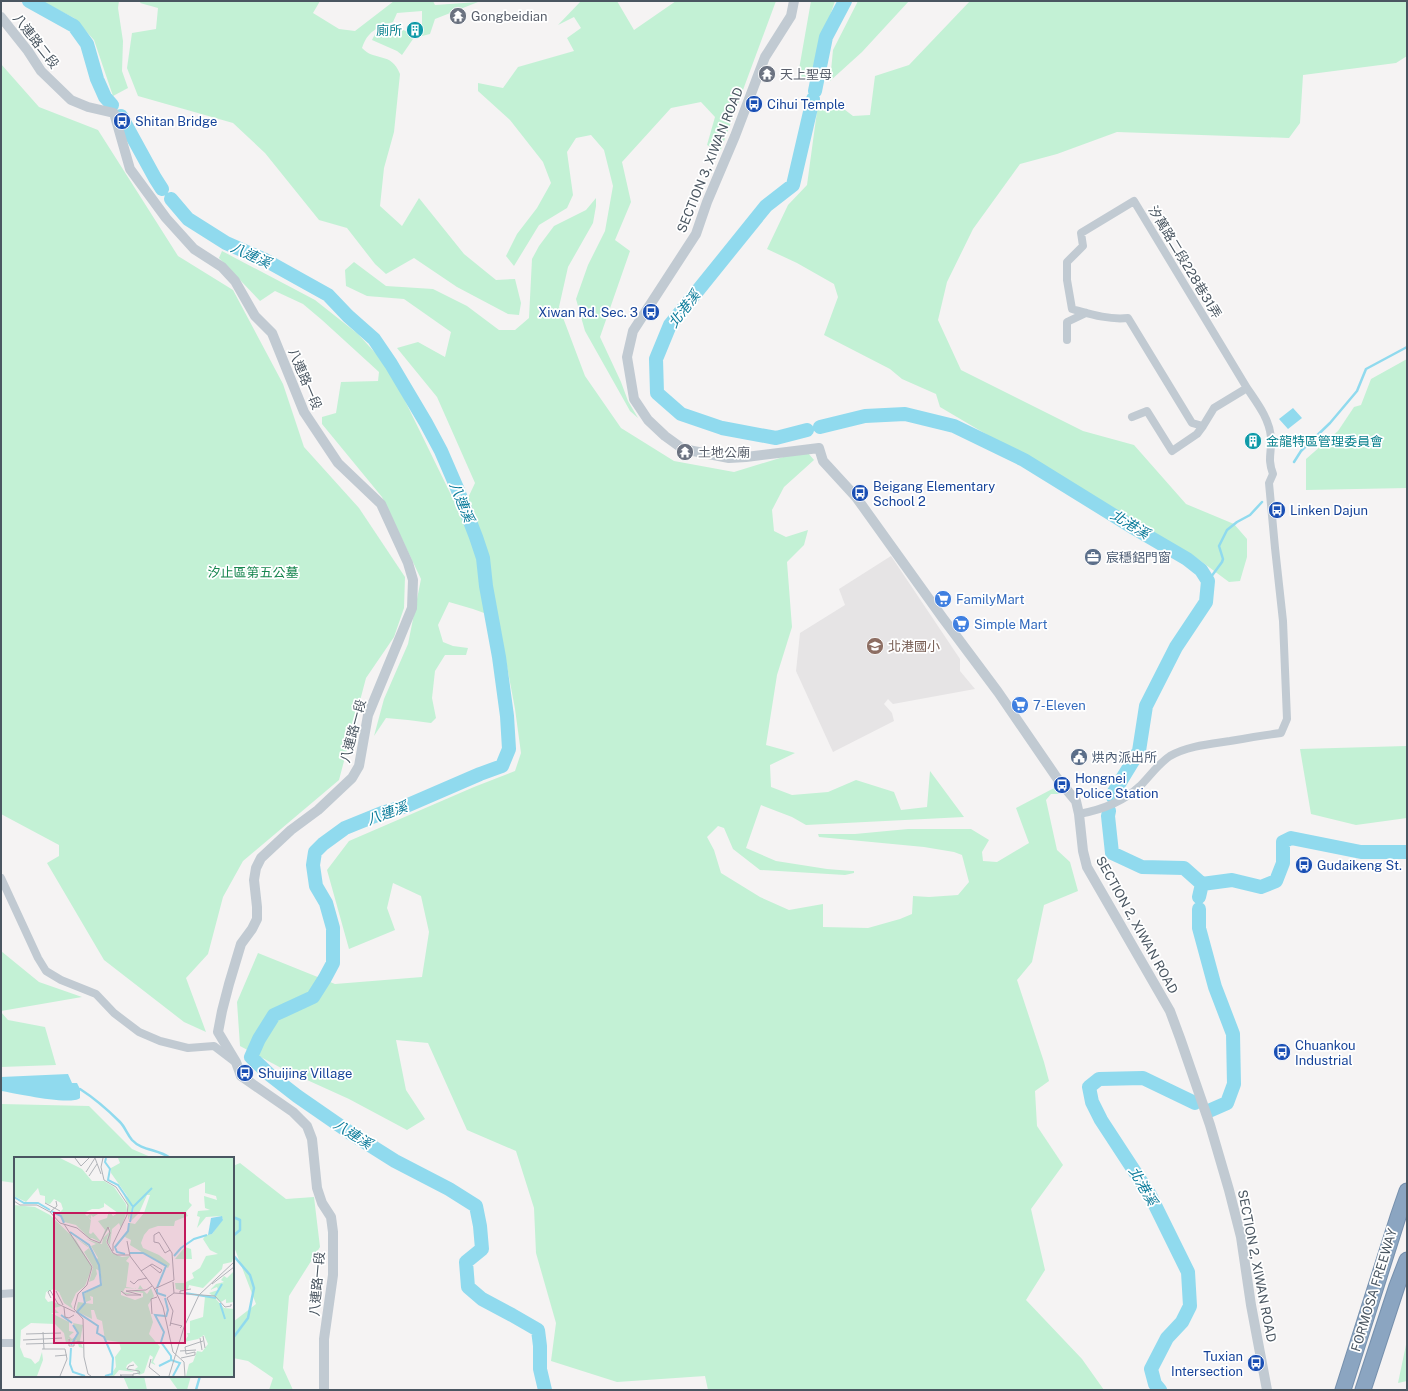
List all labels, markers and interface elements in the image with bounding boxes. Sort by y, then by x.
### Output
temple icon: Gongbeidian [448,6,468,26]
place label: Gongbeidian [471,9,548,24]
street label: 八連路二段 [10,11,62,71]
building icon: 廁所 [405,20,425,40]
place label: 廁所 [376,23,402,38]
temple icon: 天上聖母 [757,64,777,84]
place label: 天上聖母 [780,67,832,82]
street label: SECTION 3, XIWAN ROAD [674,85,746,235]
bus stop icon: Cihui Temple [744,94,764,114]
place label: Cihui Temple [767,97,845,112]
bus stop icon: Shitan Bridge [112,111,132,131]
place label: Shitan Bridge [135,114,217,129]
street label: 汐萬路二段228巷31弄 [1146,203,1224,321]
water label: 八連溪 [229,239,275,272]
water label: 北港溪 [665,286,704,331]
bus stop icon: Xiwan Rd. Sec. 3 [641,302,661,322]
place label: Xiwan Rd. Sec. 3 [538,305,638,320]
street label: 八連路一段 [285,346,325,412]
building icon: 金龍特區管理委員會 [1243,431,1263,451]
place label: 金龍特區管理委員會 [1266,434,1383,449]
temple icon: 土地公廟 [675,442,695,462]
place label: 土地公廟 [698,445,750,460]
place label: Beigang Elementary School 2 [873,479,995,509]
water label: 八連溪 [447,480,478,526]
bus stop icon: Beigang Elementary School 2 [850,483,870,503]
bus stop icon: Linken Dajun [1267,500,1287,520]
place label: Linken Dajun [1290,503,1368,518]
water label: 北港溪 [1108,506,1154,543]
office icon: 宸穩鋁門窗 [1083,547,1103,567]
place label: 宸穩鋁門窗 [1106,550,1171,565]
park label: 汐止區第五公墓 [207,565,299,580]
supermarket icon: FamilyMart [933,589,953,609]
place label: FamilyMart [956,592,1025,607]
supermarket icon: Simple Mart [951,614,971,634]
place label: Simple Mart [974,617,1048,632]
school or university icon: 北港國小 [865,636,885,656]
place label: 北港國小 [888,639,940,654]
supermarket icon: 7-Eleven [1010,695,1030,715]
street label: 八連路一段 [337,698,369,764]
place label: 7-Eleven [1033,698,1086,713]
public building icon: 烘內派出所 [1069,747,1089,767]
place label: 烘內派出所 [1092,750,1157,765]
place label: Hongnei Police Station [1075,771,1159,801]
bus stop icon: Hongnei Police Station [1052,775,1072,795]
water label: 八連溪 [365,798,411,828]
street label: SECTION 2, XIWAN ROAD [1093,854,1181,996]
bus stop icon: Gudaikeng St. [1294,855,1314,875]
place label: Gudaikeng St. [1317,858,1402,873]
place label: Chuankou Industrial [1295,1038,1356,1068]
bus stop icon: Chuankou Industrial [1272,1042,1292,1062]
bus stop icon: Shuijing Village [235,1063,255,1083]
place label: Shuijing Village [258,1066,352,1081]
water label: 八連溪 [331,1116,377,1153]
inset map [14,1157,234,1377]
water label: 北港溪 [1126,1164,1161,1210]
street label: SECTION 2, XIWAN ROAD [1235,1188,1279,1344]
street label: FORMOSA FREEWAY [1348,1227,1400,1353]
street label: 八連路一段 [307,1251,327,1317]
place label: Tuxian Intersection [1171,1349,1243,1379]
bus stop icon: Tuxian Intersection [1246,1353,1266,1373]

